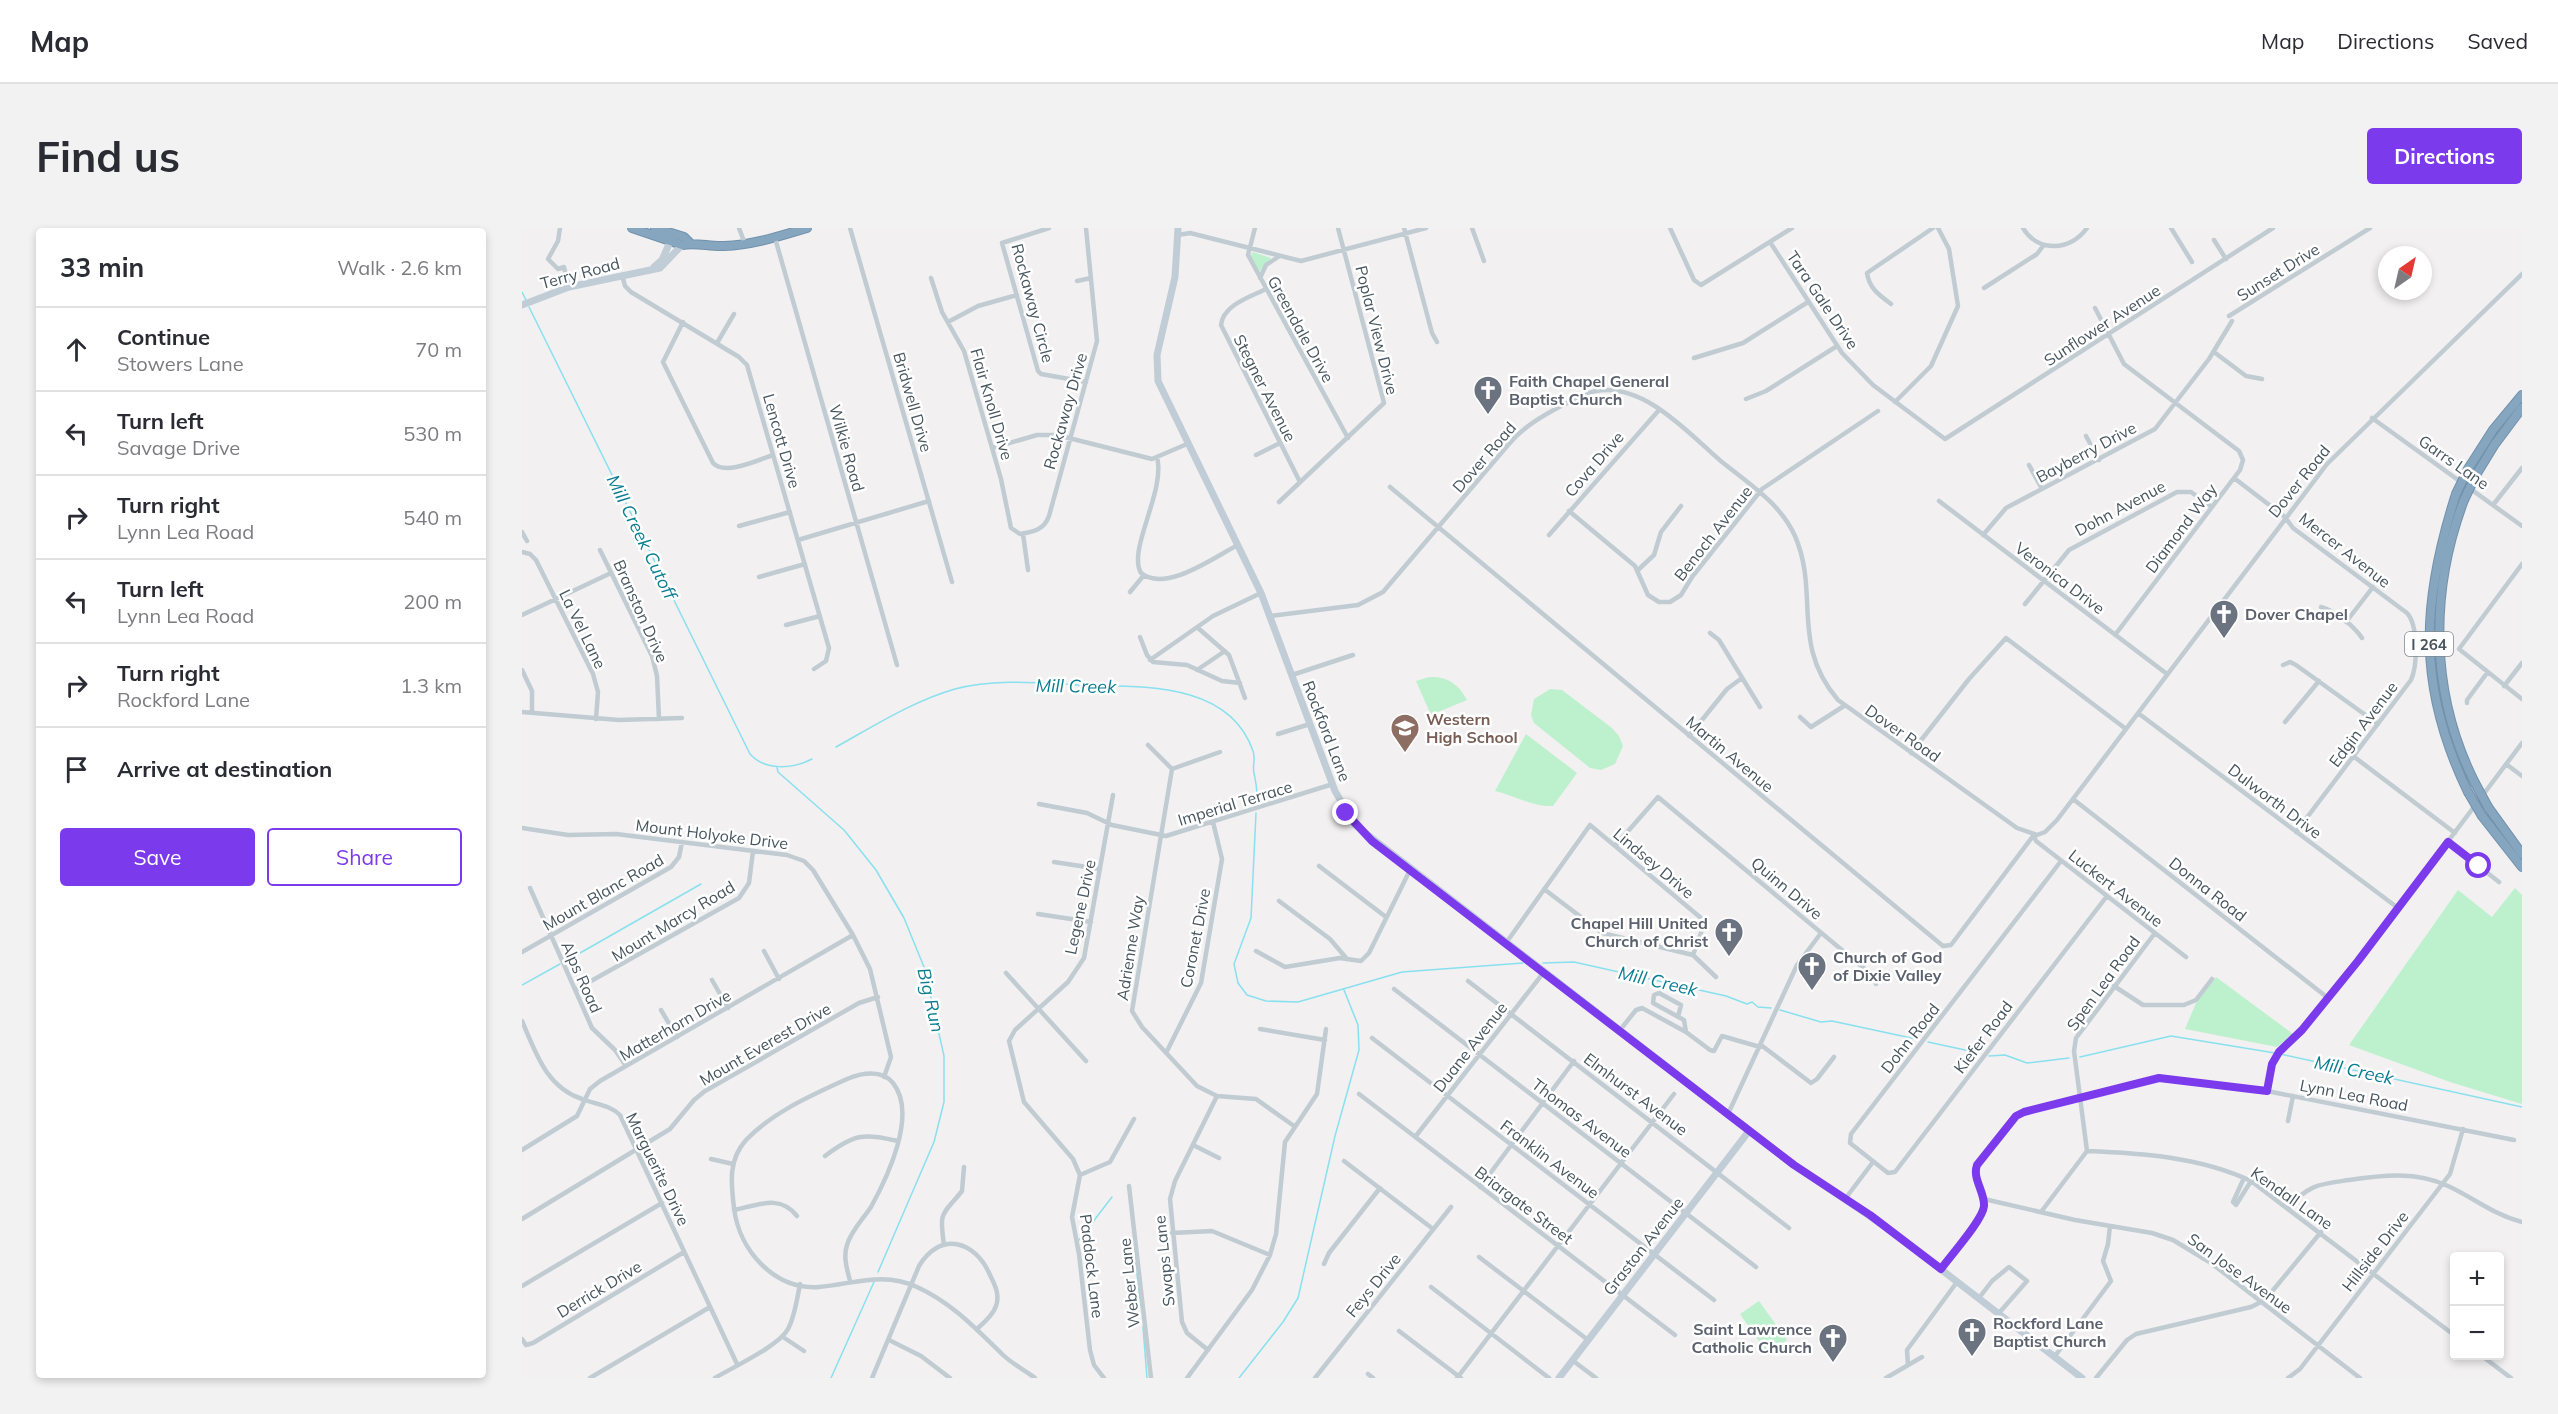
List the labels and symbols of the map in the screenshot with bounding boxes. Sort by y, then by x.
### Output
street label: Sunset Drive [2233,239,2323,305]
street label: Rockaway Circle [1007,241,1059,365]
north arrow [2378,246,2432,300]
street label: Tara Gale Drive [1783,247,1863,353]
street label: Terry Road [538,253,622,293]
street label: Poplar View Drive [1351,263,1403,397]
street label: Greendale Drive [1263,272,1339,386]
street label: Sunflower Avenue [2040,280,2164,370]
street label: Stegner Avenue [1229,331,1301,445]
street label: Flair Knoll Drive [966,346,1018,462]
street label: Bridwell Drive [889,350,937,454]
street label: Rockaway Drive [1039,350,1091,472]
place label: Faith Chapel General Baptist Church [1509,371,1669,409]
church icon: Faith Chapel General Baptist Church [1472,374,1504,416]
street label: Lencott Drive [759,391,805,491]
street label: Wilkie Road [825,402,869,494]
street label: Bayberry Drive [2032,417,2140,487]
street label: Dover Road [1448,418,1520,496]
street label: Cova Drive [1560,427,1628,501]
street label: Garrs Lane [2415,430,2493,494]
street label: Dover Road [2264,441,2334,521]
water label: Mill Creek Cutoff [602,471,683,605]
street label: Dohn Avenue [2071,476,2169,540]
street label: Diamond Way [2141,479,2221,577]
street label: Benoch Avenue [1670,481,1756,585]
street label: Mercer Avenue [2295,508,2395,592]
street label: Veronica Drive [2011,538,2109,618]
street label: Branston Drive [609,557,673,665]
street label: La Vel Lane [555,586,611,672]
church icon: Dover Chapel [2208,598,2240,640]
place label: Dover Chapel [2245,604,2348,624]
road number: I 264 [2405,632,2453,656]
water label: Mill Creek [1036,674,1117,698]
street label: Edgin Avenue [2324,677,2402,771]
street label: Rockford Lane [1299,678,1355,784]
street label: Dover Road [1862,700,1944,766]
place label: Western High School [1426,709,1518,747]
school or university icon: Western High School [1389,712,1421,754]
street label: Martin Avenue [1682,712,1778,796]
street label: Dulworth Drive [2224,759,2326,843]
street label: Imperial Terrace [1175,776,1295,830]
route end [1332,799,1358,825]
street label: Mount Holyoke Drive [635,815,789,853]
street label: Lindsey Drive [1610,823,1698,903]
street label: Luckert Avenue [2065,845,2167,931]
street label: Mount Blanc Road [539,849,667,935]
street label: Quinn Drive [1747,852,1827,924]
route start [2465,852,2491,878]
street label: Donna Road [2165,853,2251,925]
street label: Legene Drive [1060,858,1100,956]
street label: Mount Marcy Road [608,876,738,966]
street label: Coronet Drive [1176,887,1214,989]
street label: Adrienne Way [1112,894,1148,1002]
place label: Chapel Hill United Church of Christ [1571,913,1708,951]
church icon: Chapel Hill United Church of Christ [1713,916,1745,958]
street label: Spen Lea Road [2062,932,2144,1034]
street label: Alps Road [557,938,607,1016]
place label: Church of God of Dixie Valley [1833,947,1942,985]
church icon: Church of God of Dixie Valley [1796,950,1828,992]
water label: Mill Creek [1616,961,1701,1001]
water label: Big Run [912,966,950,1034]
street label: Matterhorn Drive [616,985,734,1065]
street label: Kiefer Road [1949,997,2017,1077]
street label: Mount Everest Drive [696,998,834,1090]
street label: Duane Avenue [1429,998,1511,1096]
street label: Dohn Road [1876,999,1944,1077]
street label: Elmhurst Avenue [1580,1048,1692,1140]
water label: Mill Creek [2312,1050,2397,1090]
street label: Thomas Avenue [1528,1074,1636,1162]
street label: Lynn Lea Road [2298,1075,2410,1115]
street label: Marguerite Drive [622,1109,694,1229]
street label: Franklin Avenue [1497,1115,1603,1203]
street label: Briargate Street [1471,1162,1577,1249]
street label: Kendall Lane [2247,1162,2337,1234]
street label: Graston Avenue [1599,1193,1687,1299]
street label: Hillside Drive [2337,1207,2413,1295]
street label: Paddock Lane [1076,1213,1108,1319]
street label: Swaps Lane [1149,1215,1179,1307]
street label: San Jose Avenue [2184,1228,2296,1318]
street label: Weber Lane [1114,1237,1144,1329]
street label: Feys Drive [1341,1249,1405,1321]
street label: Derrick Drive [553,1256,645,1322]
place label: Rockford Lane Baptist Church [1993,1313,2106,1351]
church icon: Rockford Lane Baptist Church [1956,1316,1988,1358]
place label: Saint Lawrence Catholic Church [1691,1319,1812,1357]
church icon: Saint Lawrence Catholic Church [1817,1322,1849,1364]

